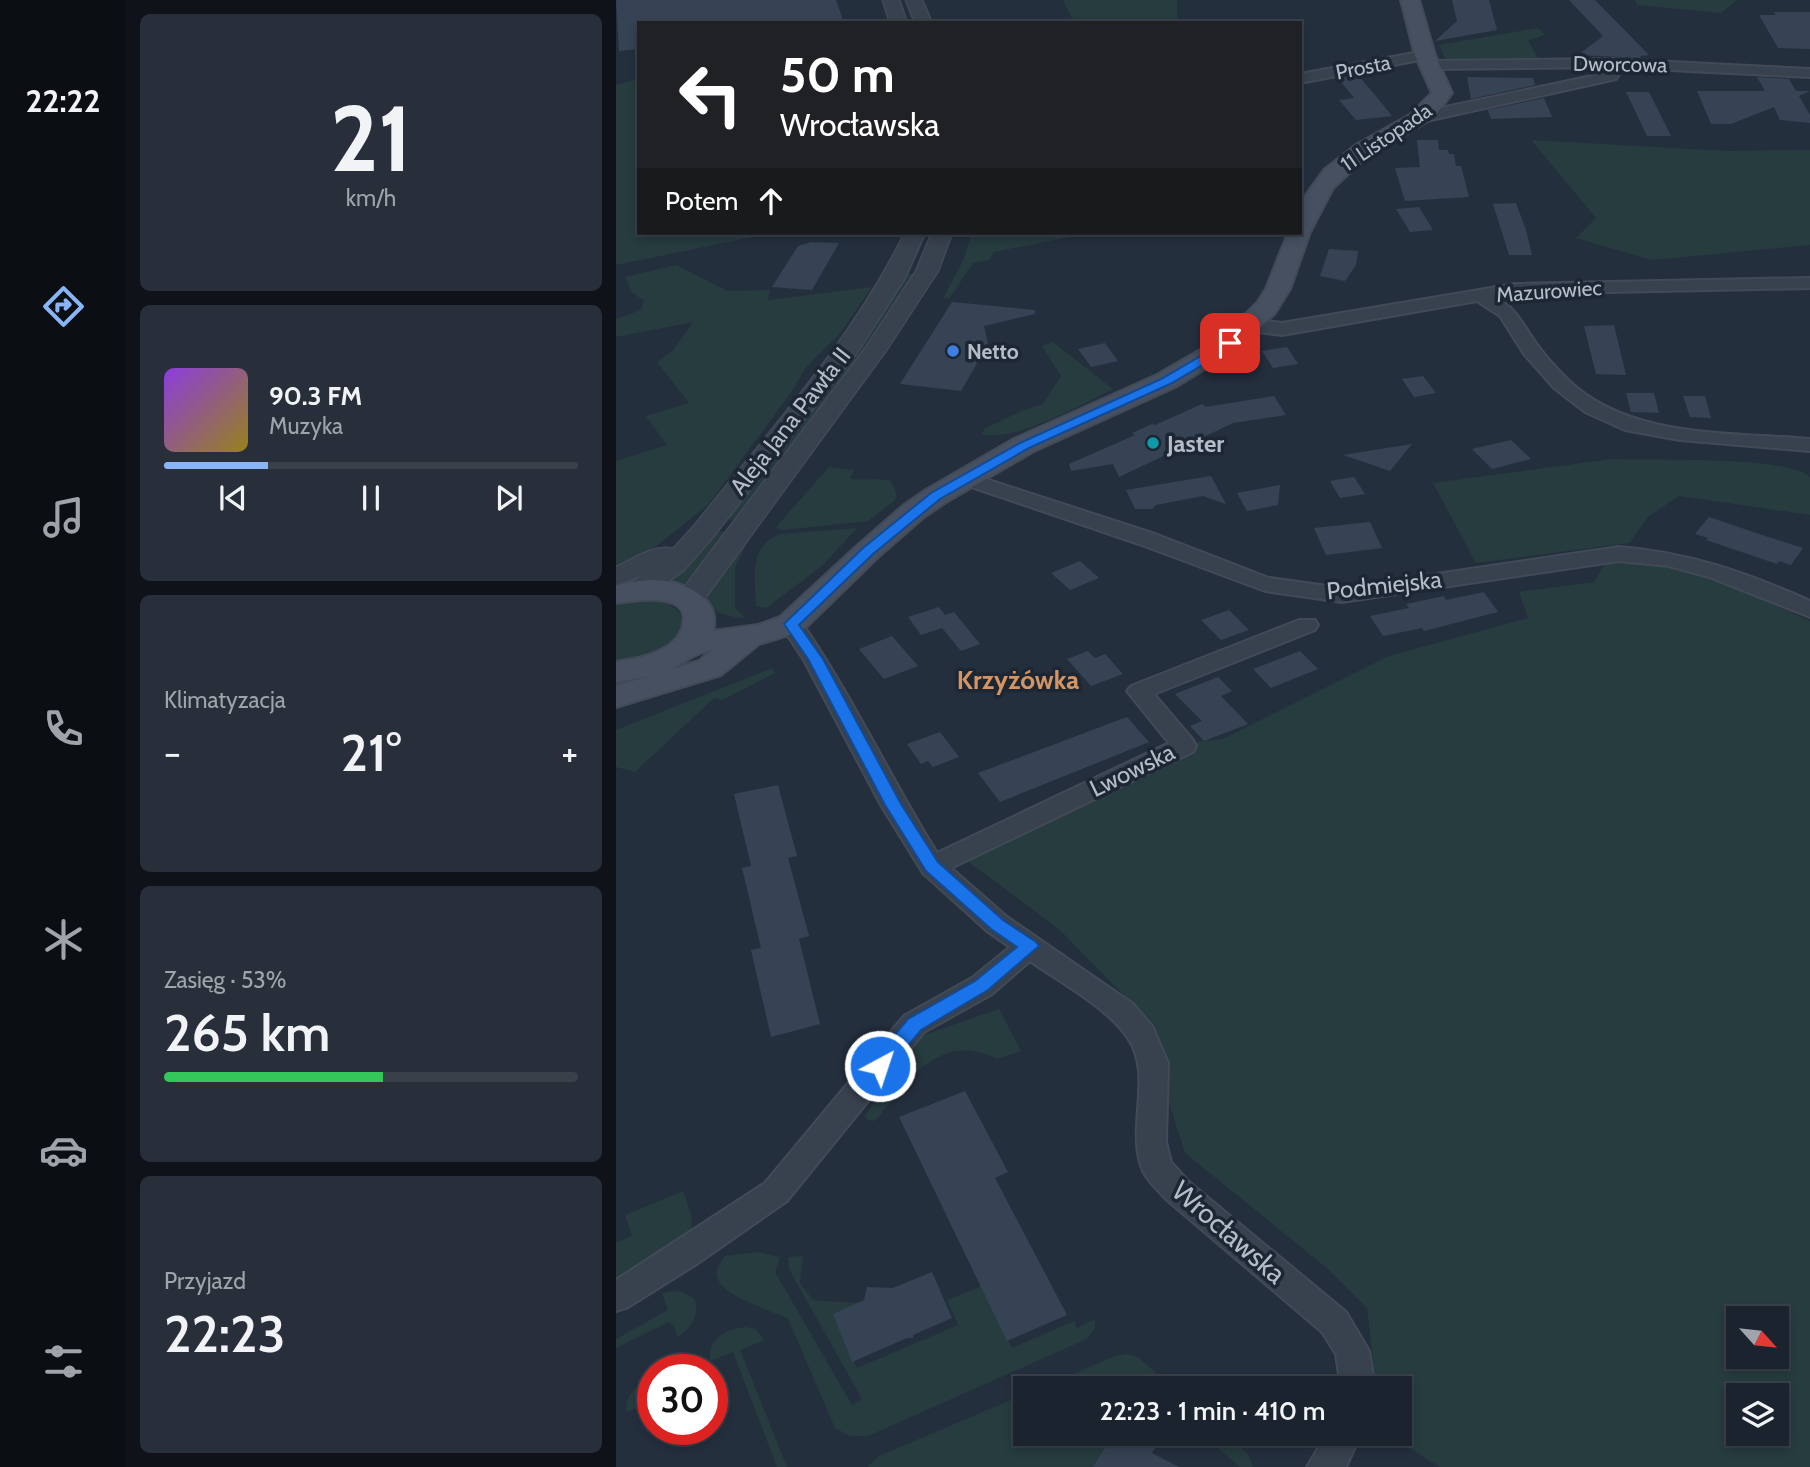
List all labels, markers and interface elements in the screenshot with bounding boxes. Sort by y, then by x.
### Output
text: 50 m [780,45,895,104]
icon: left [665,49,756,140]
street label: Prosta [1333,49,1393,85]
street label: Dworcowa [1573,51,1667,77]
text: 22:22 [26,81,100,120]
text: 21 [330,83,412,194]
street label: 11 Listopada [1336,98,1436,176]
text: Wrocławska [780,105,940,144]
icon: ahead [752,182,790,220]
text: km/h [346,184,396,212]
text: Potem [665,185,738,217]
street label: Mazurowiec [1495,275,1603,307]
icon: directions [39,282,88,331]
pin [1200,313,1260,373]
icon: arrive [1211,324,1249,362]
place label: Netto [967,339,1019,364]
street label: Aleja Jana Pawła II [723,342,857,500]
marker: Netto [945,343,961,359]
text: 90.3 FM [269,380,362,412]
text: Muzyka [269,412,343,440]
place label: Jaster [1166,429,1224,458]
marker: Jaster [1145,435,1161,451]
icon: previous [214,479,252,517]
icon: pause [352,479,390,517]
icon: next [490,479,528,517]
icon: music [39,493,88,542]
street label: Podmiejska [1325,564,1443,605]
district label: Krzyżówka [957,664,1079,696]
text: Klimatyzacja [164,686,286,714]
icon: phone [39,704,88,753]
text: 21° [341,721,401,784]
text: − [164,729,181,776]
text: + [561,729,578,776]
street label: Lwowska [1085,737,1180,803]
icon: climate [39,915,88,964]
text: Zasięg · 53% [164,966,286,994]
text: 265 km [164,1001,330,1064]
position arrow [843,1029,917,1103]
icon: car [39,1126,88,1175]
street label: Wrocławska [1165,1173,1293,1291]
text: Przyjazd [164,1267,246,1295]
text: 22:23 [164,1302,286,1365]
north arrow [1726,1306,1788,1368]
map controls [1726,1306,1789,1446]
icon: filters [39,1337,88,1386]
speed limit sign: 30 [637,1354,728,1445]
button: layers [1726,1383,1789,1446]
text: 22:23 · 1 min · 410 m [1099,1395,1326,1427]

